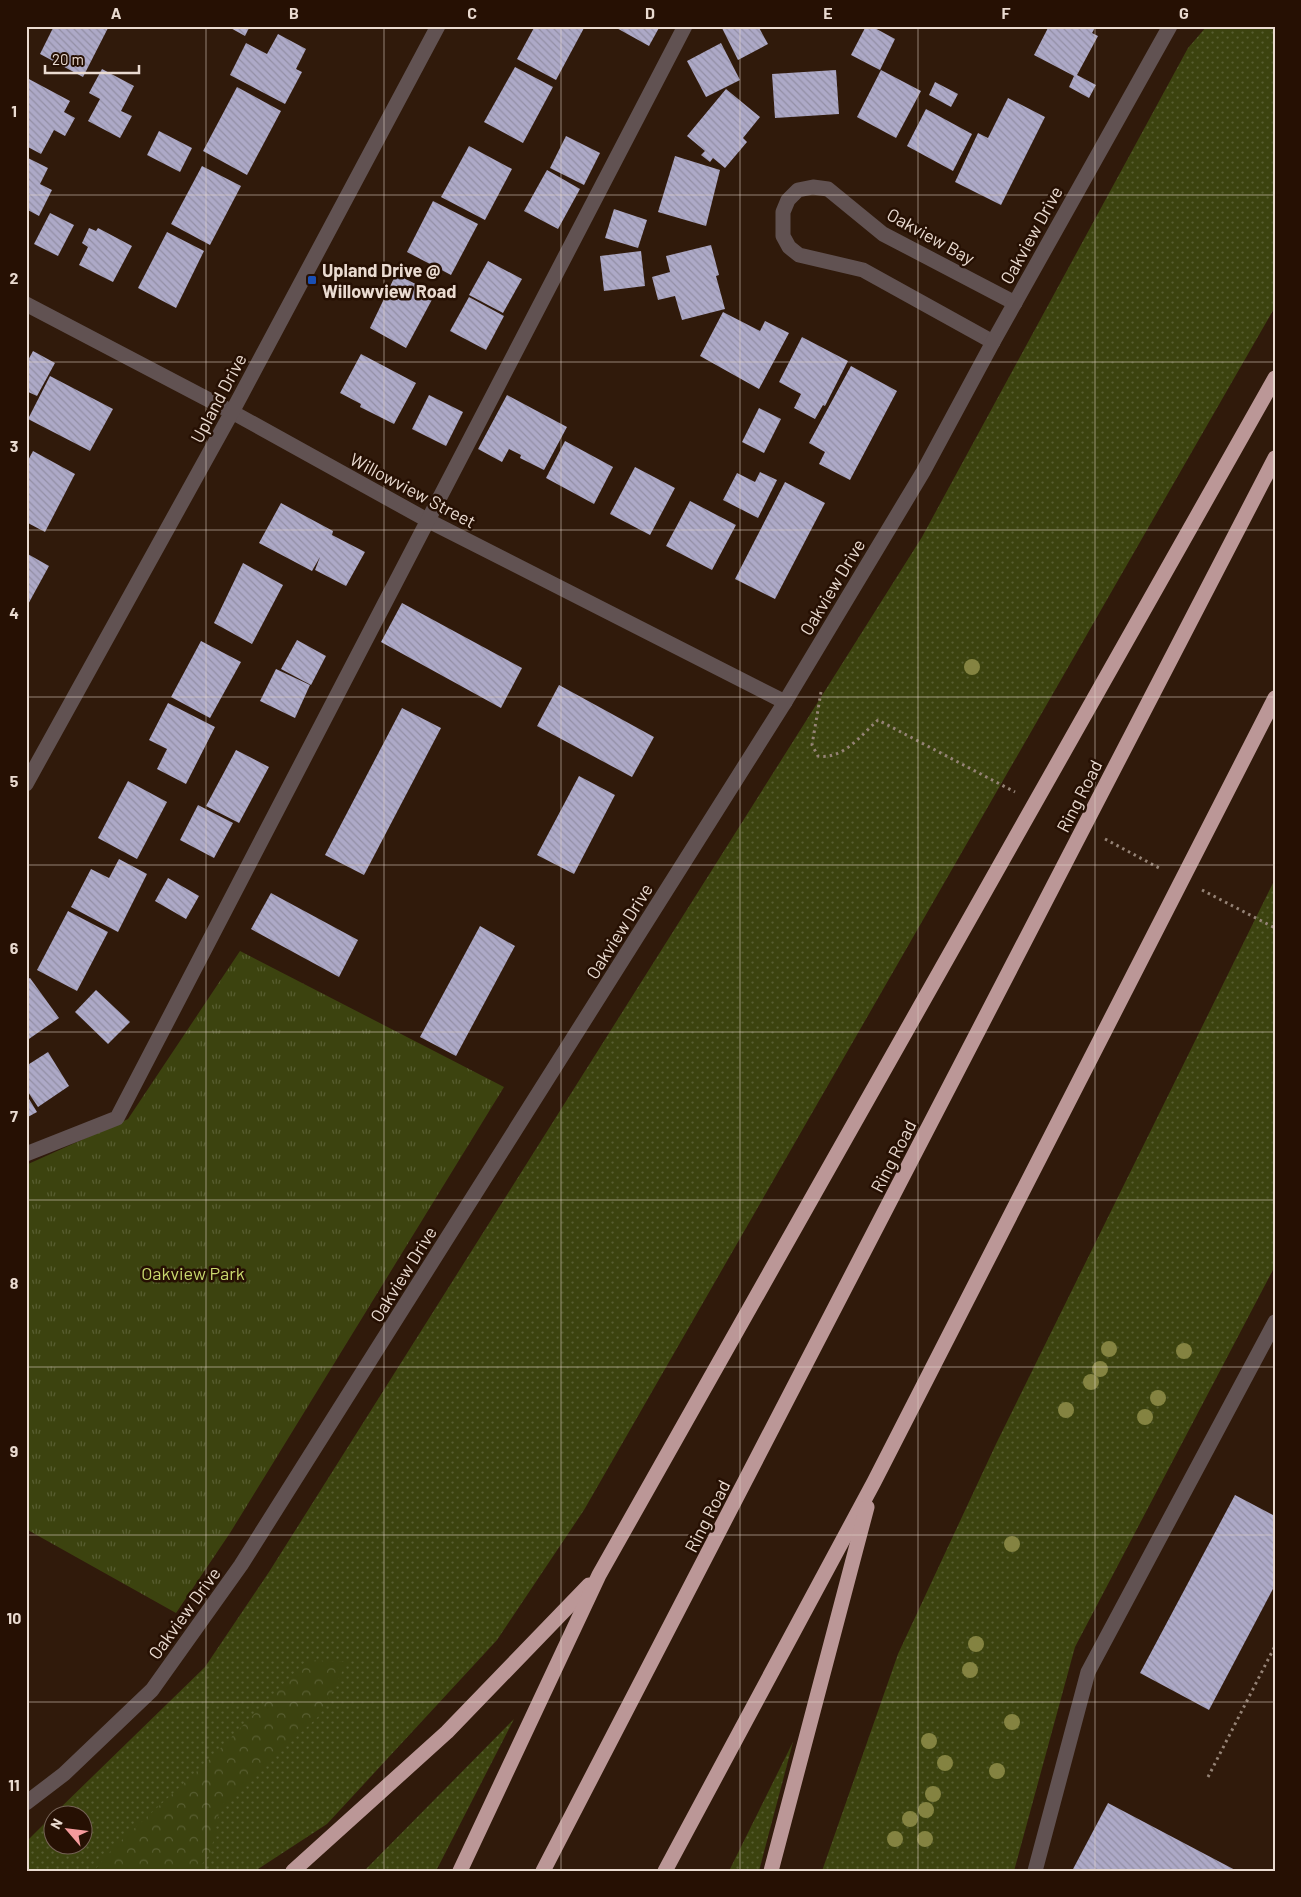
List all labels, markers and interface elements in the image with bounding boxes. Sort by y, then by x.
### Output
text: A [111,3,122,22]
text: B [289,3,299,22]
text: C [467,3,477,22]
text: D [645,3,655,22]
text: E [823,3,833,22]
text: F [1002,3,1011,22]
text: G [1179,3,1189,22]
scale bar [45,42,139,74]
text: 20 m [52,50,84,68]
text: 1 [11,101,17,120]
street label: Oakview Drive [995,182,1067,288]
street label: Oakview Bay [883,203,979,269]
place label: Upland Drive @ Willowview Road [322,259,456,302]
text: 2 [10,268,19,287]
marker: Upland Drive @ Willowview Road [306,274,318,286]
street label: Upland Drive [185,350,251,446]
text: 3 [10,436,18,455]
street label: Willowview Street [346,448,480,532]
street label: Oakview Drive [795,535,869,639]
text: 4 [9,603,19,622]
street label: Ring Road [1051,756,1107,836]
text: 5 [10,771,19,790]
street label: Oakview Drive [581,879,657,983]
text: 6 [10,938,19,957]
text: 7 [10,1106,18,1125]
street label: Ring Road [865,1116,921,1196]
street label: Oakview Drive [365,1222,441,1326]
park label: Oakview Park [141,1262,245,1284]
text: 8 [10,1273,19,1292]
text: 9 [10,1441,18,1460]
street label: Ring Road [679,1476,735,1556]
street label: Oakview Drive [143,1563,225,1663]
text: 10 [7,1608,21,1627]
text: 11 [8,1775,20,1794]
north arrow [42,1804,92,1854]
text: N [46,1816,66,1832]

